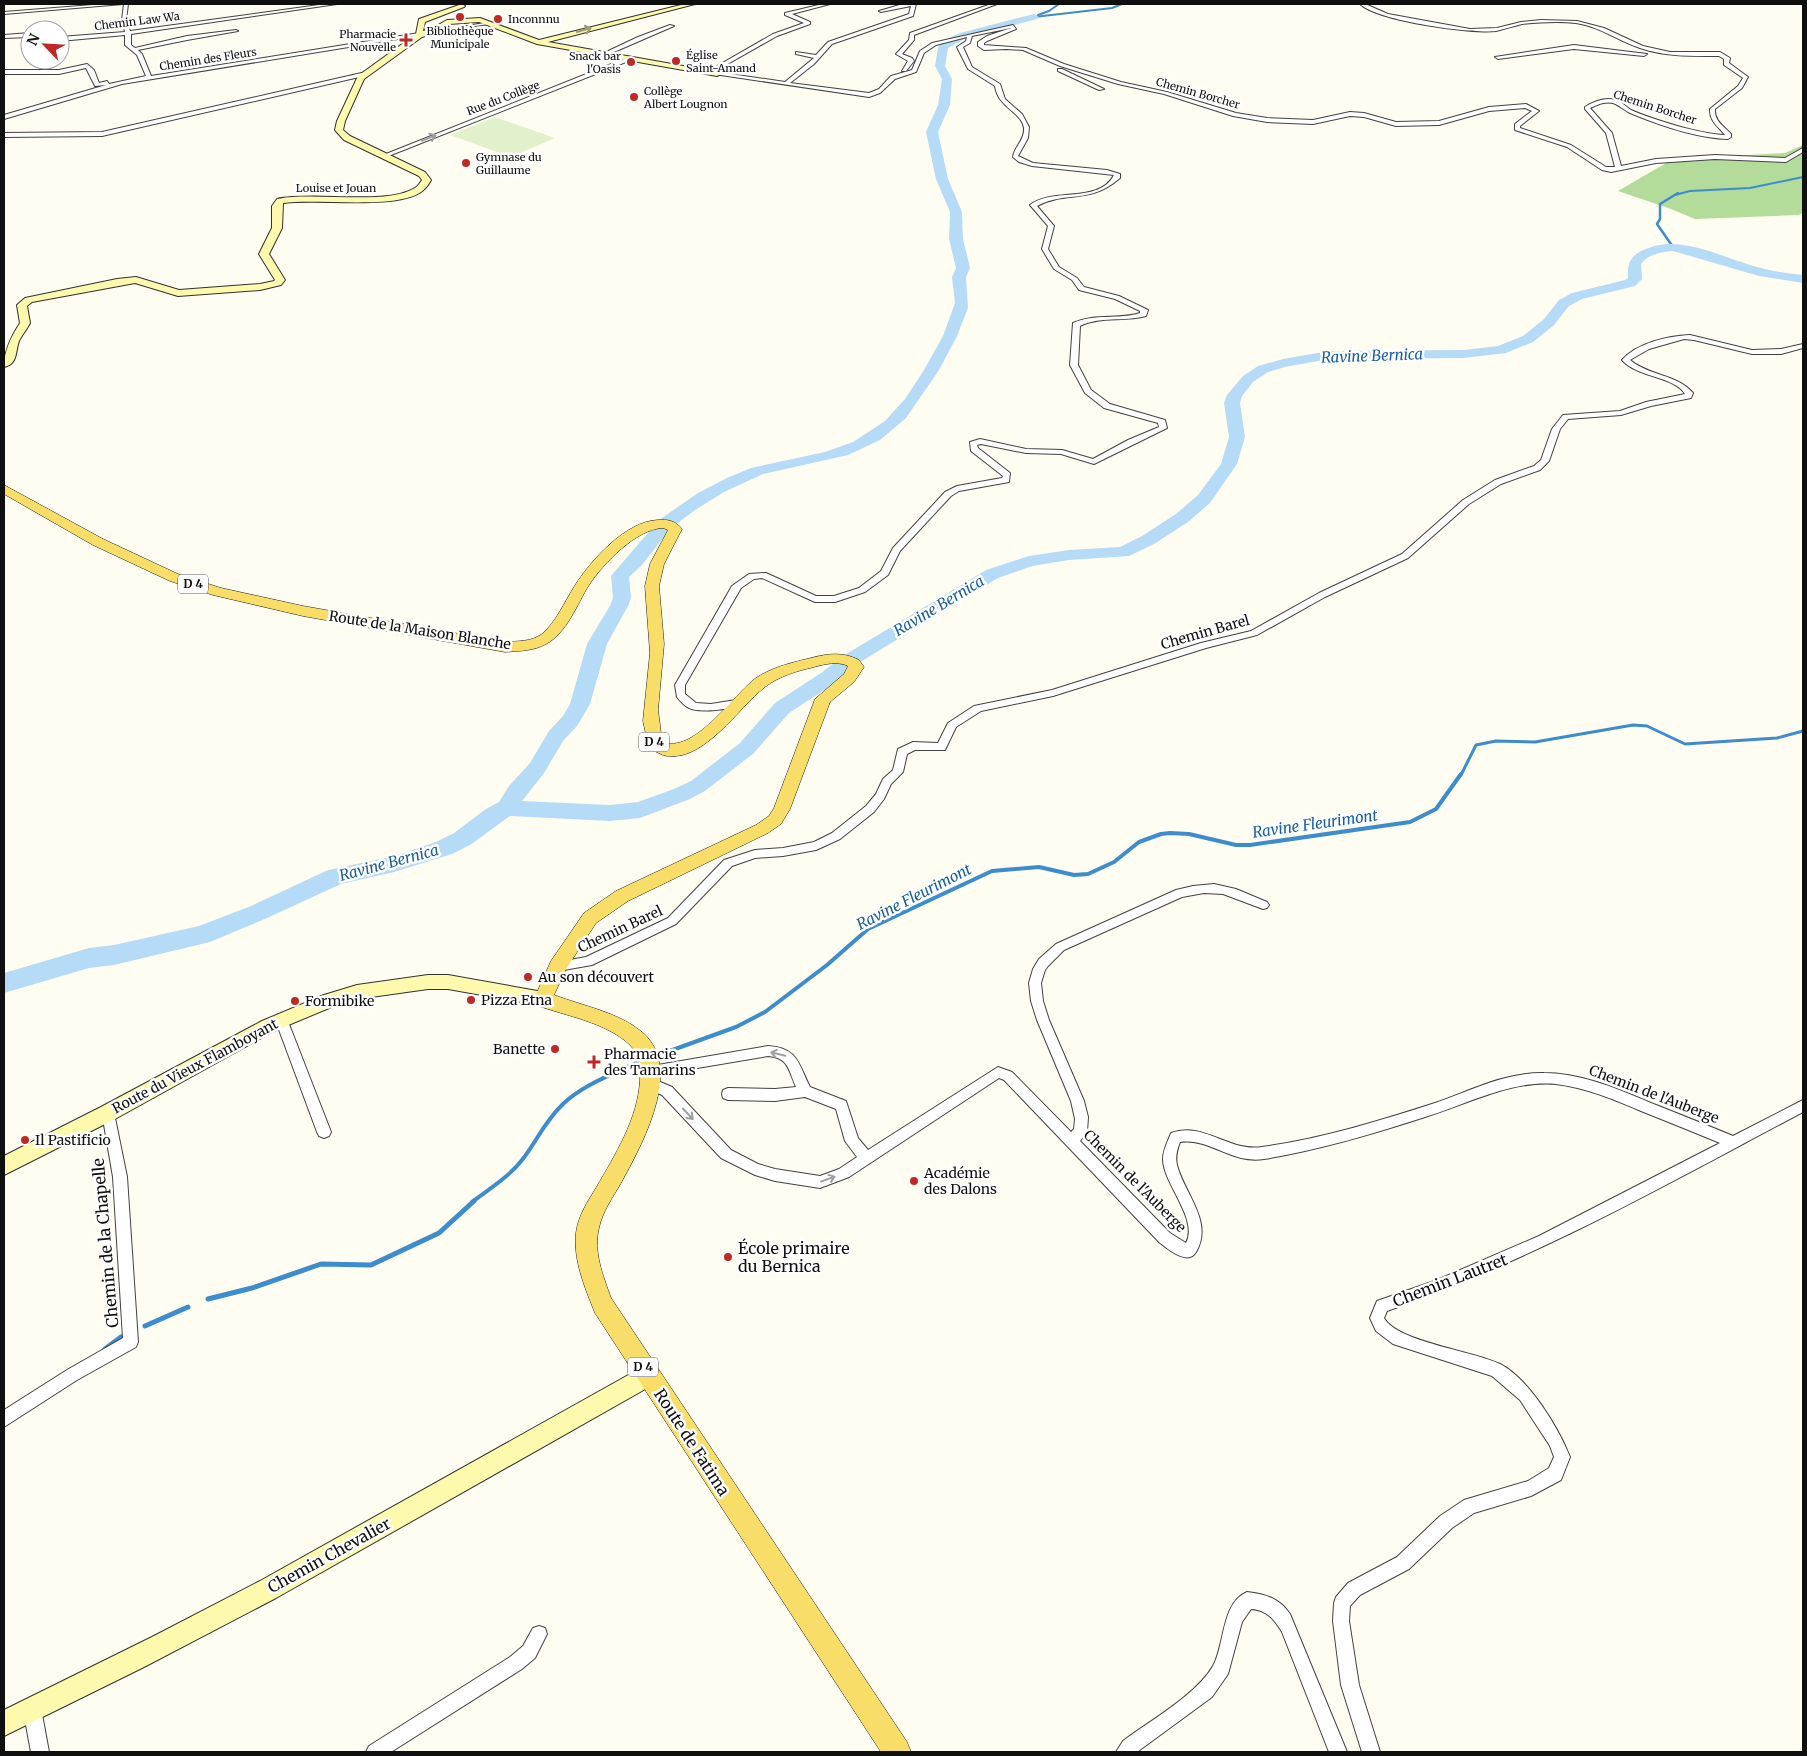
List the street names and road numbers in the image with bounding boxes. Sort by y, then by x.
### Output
street label: Chemin Law Wa [94,9,181,33]
street label: Chemin des Fleurs [159,44,257,74]
street label: Chemin Borcher [1154,74,1242,112]
street label: Rue du Collège [464,78,542,118]
street label: Chemin Borcher [1612,87,1698,127]
street label: Louise et Jouan [296,181,377,195]
road number: D 4 [178,574,208,594]
street label: Route de la Maison Blanche [328,607,512,653]
street label: Chemin Barel [1159,611,1252,653]
road number: D 4 [639,732,669,752]
street label: Chemin Barel [575,901,666,956]
street label: Route du Vieux Flamboyant [109,1014,281,1117]
street label: Chemin de l'Auberge [1586,1061,1722,1127]
street label: Chemin de l'Auberge [1080,1126,1190,1236]
street label: Chemin de la Chapelle [88,1157,122,1329]
street label: Chemin Lautret [1390,1249,1511,1311]
road number: D 4 [628,1358,658,1376]
street label: Route de Fatima [650,1385,734,1500]
street label: Chemin Chevalier [264,1513,394,1597]

